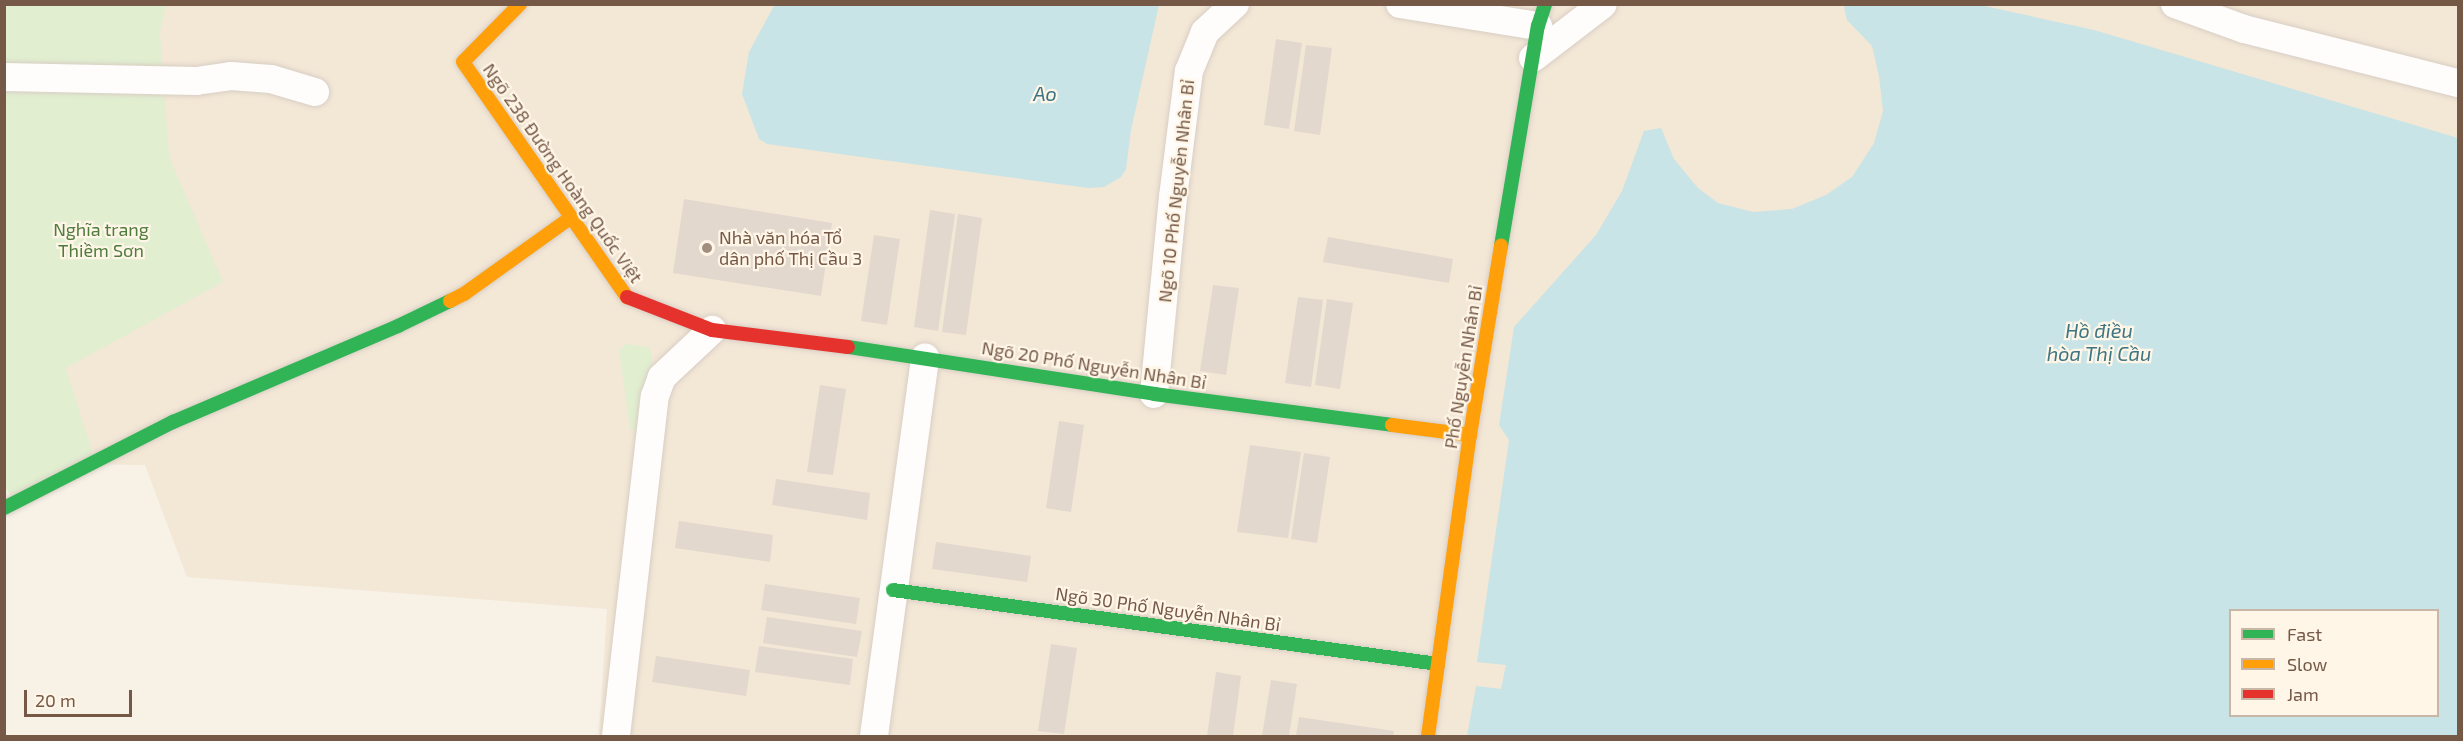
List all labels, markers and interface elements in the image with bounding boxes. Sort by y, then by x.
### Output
street label: Ngõ 238 Đường Hoàng Quốc Việt [479,59,647,287]
street label: Ngõ 10 Phố Nguyễn Nhân Bỉ [1154,79,1198,303]
water label: Ao [1033,81,1057,105]
park label: Nghĩa trang Thiềm Sơn [53,219,149,262]
place label: Nhà văn hóa Tổ dân phố Thị Cầu 3 [719,227,863,270]
marker: Nhà văn hóa Tổ dân phố Thị Cầu 3 [700,241,714,255]
street label: Phố Nguyễn Nhân Bỉ [1439,284,1487,450]
water label: Hồ điều hòa Thị Cầu [2046,319,2152,366]
street label: Ngõ 20 Phố Nguyễn Nhân Bỉ [980,337,1208,393]
street label: Ngõ 30 Phố Nguyễn Nhân Bỉ [1054,583,1282,635]
legend [2229,609,2439,717]
text: Fast [2287,623,2322,645]
text: Slow [2287,653,2327,675]
scale bar [27,678,135,716]
text: Jam [2287,683,2319,705]
text: 20 m [35,689,76,711]

